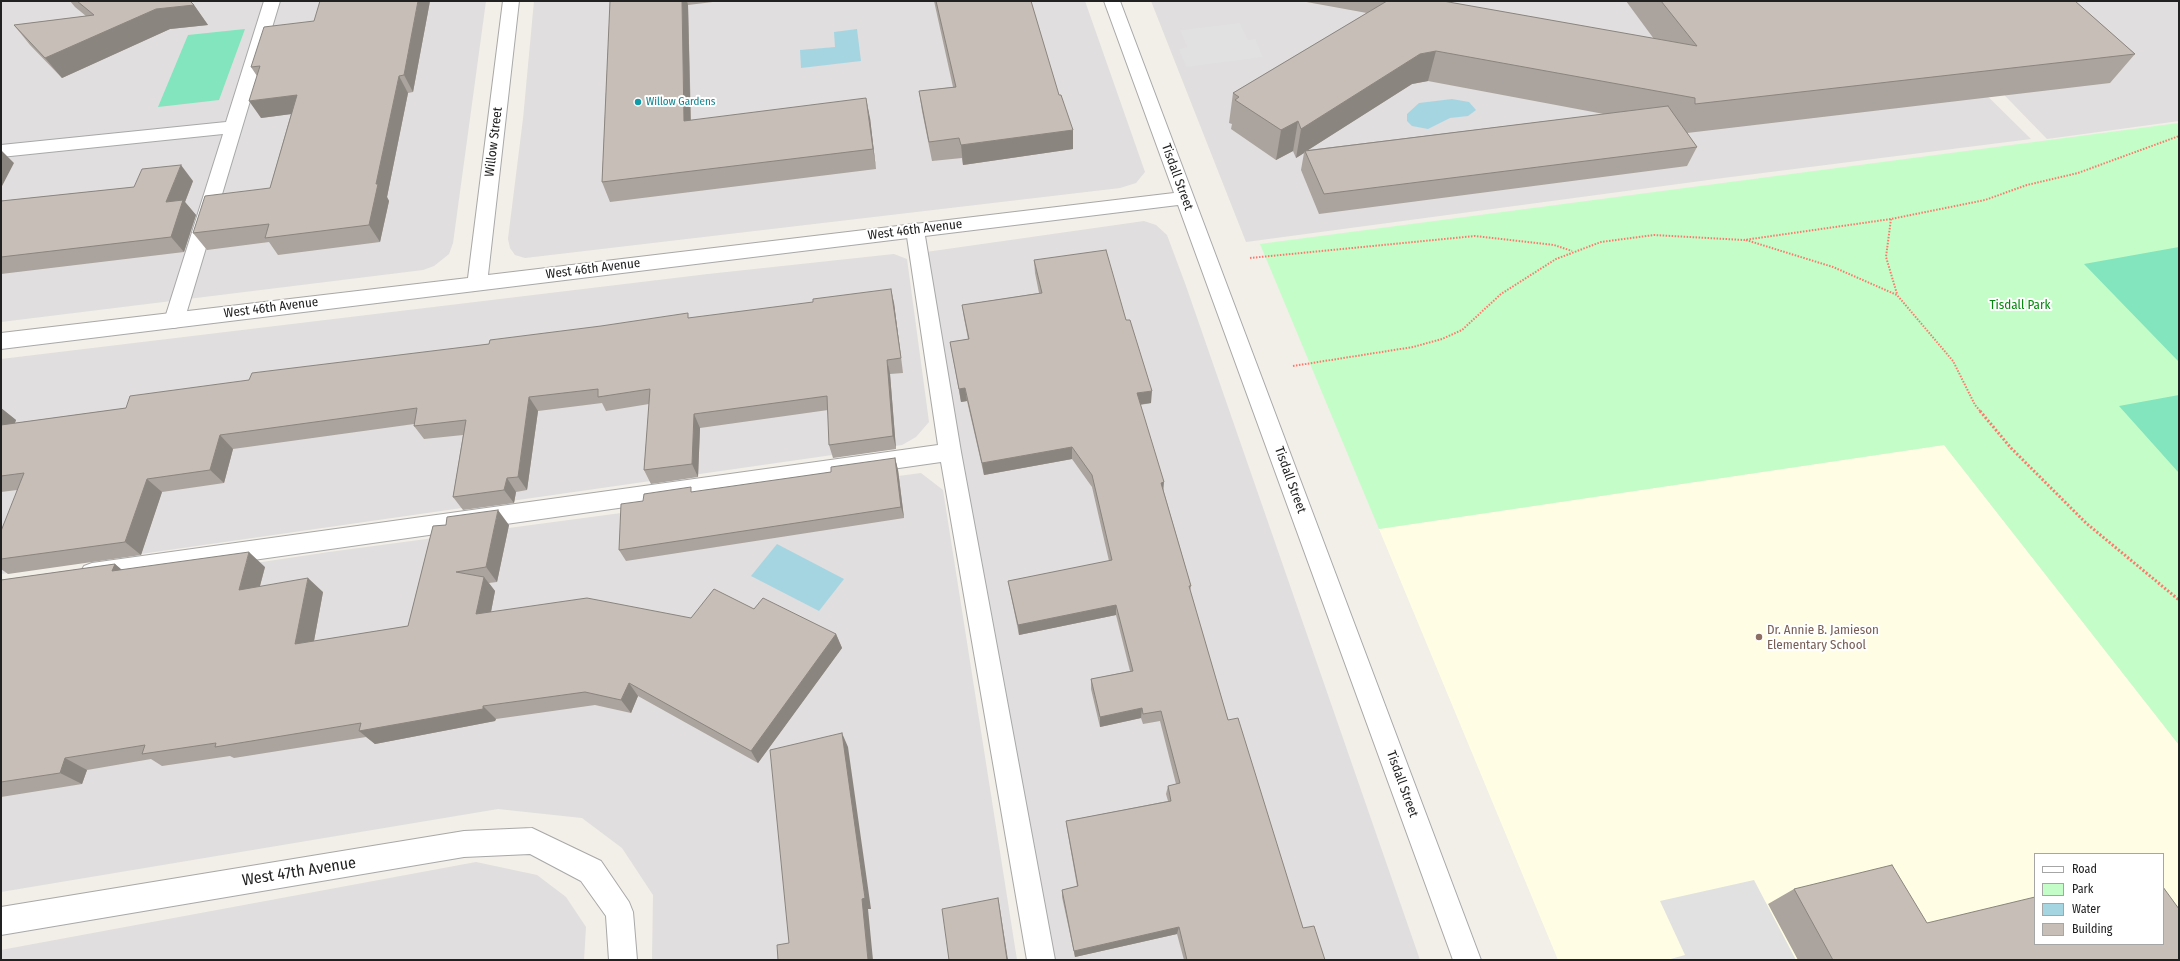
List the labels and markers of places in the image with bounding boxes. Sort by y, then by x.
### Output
place label: Willow Gardens [646,95,715,109]
marker: Willow Gardens [633,97,643,107]
place label: Dr. Annie B. Jamieson Elementary School [1767,622,1879,653]
marker: Dr. Annie B. Jamieson Elementary School [1754,632,1764,642]

